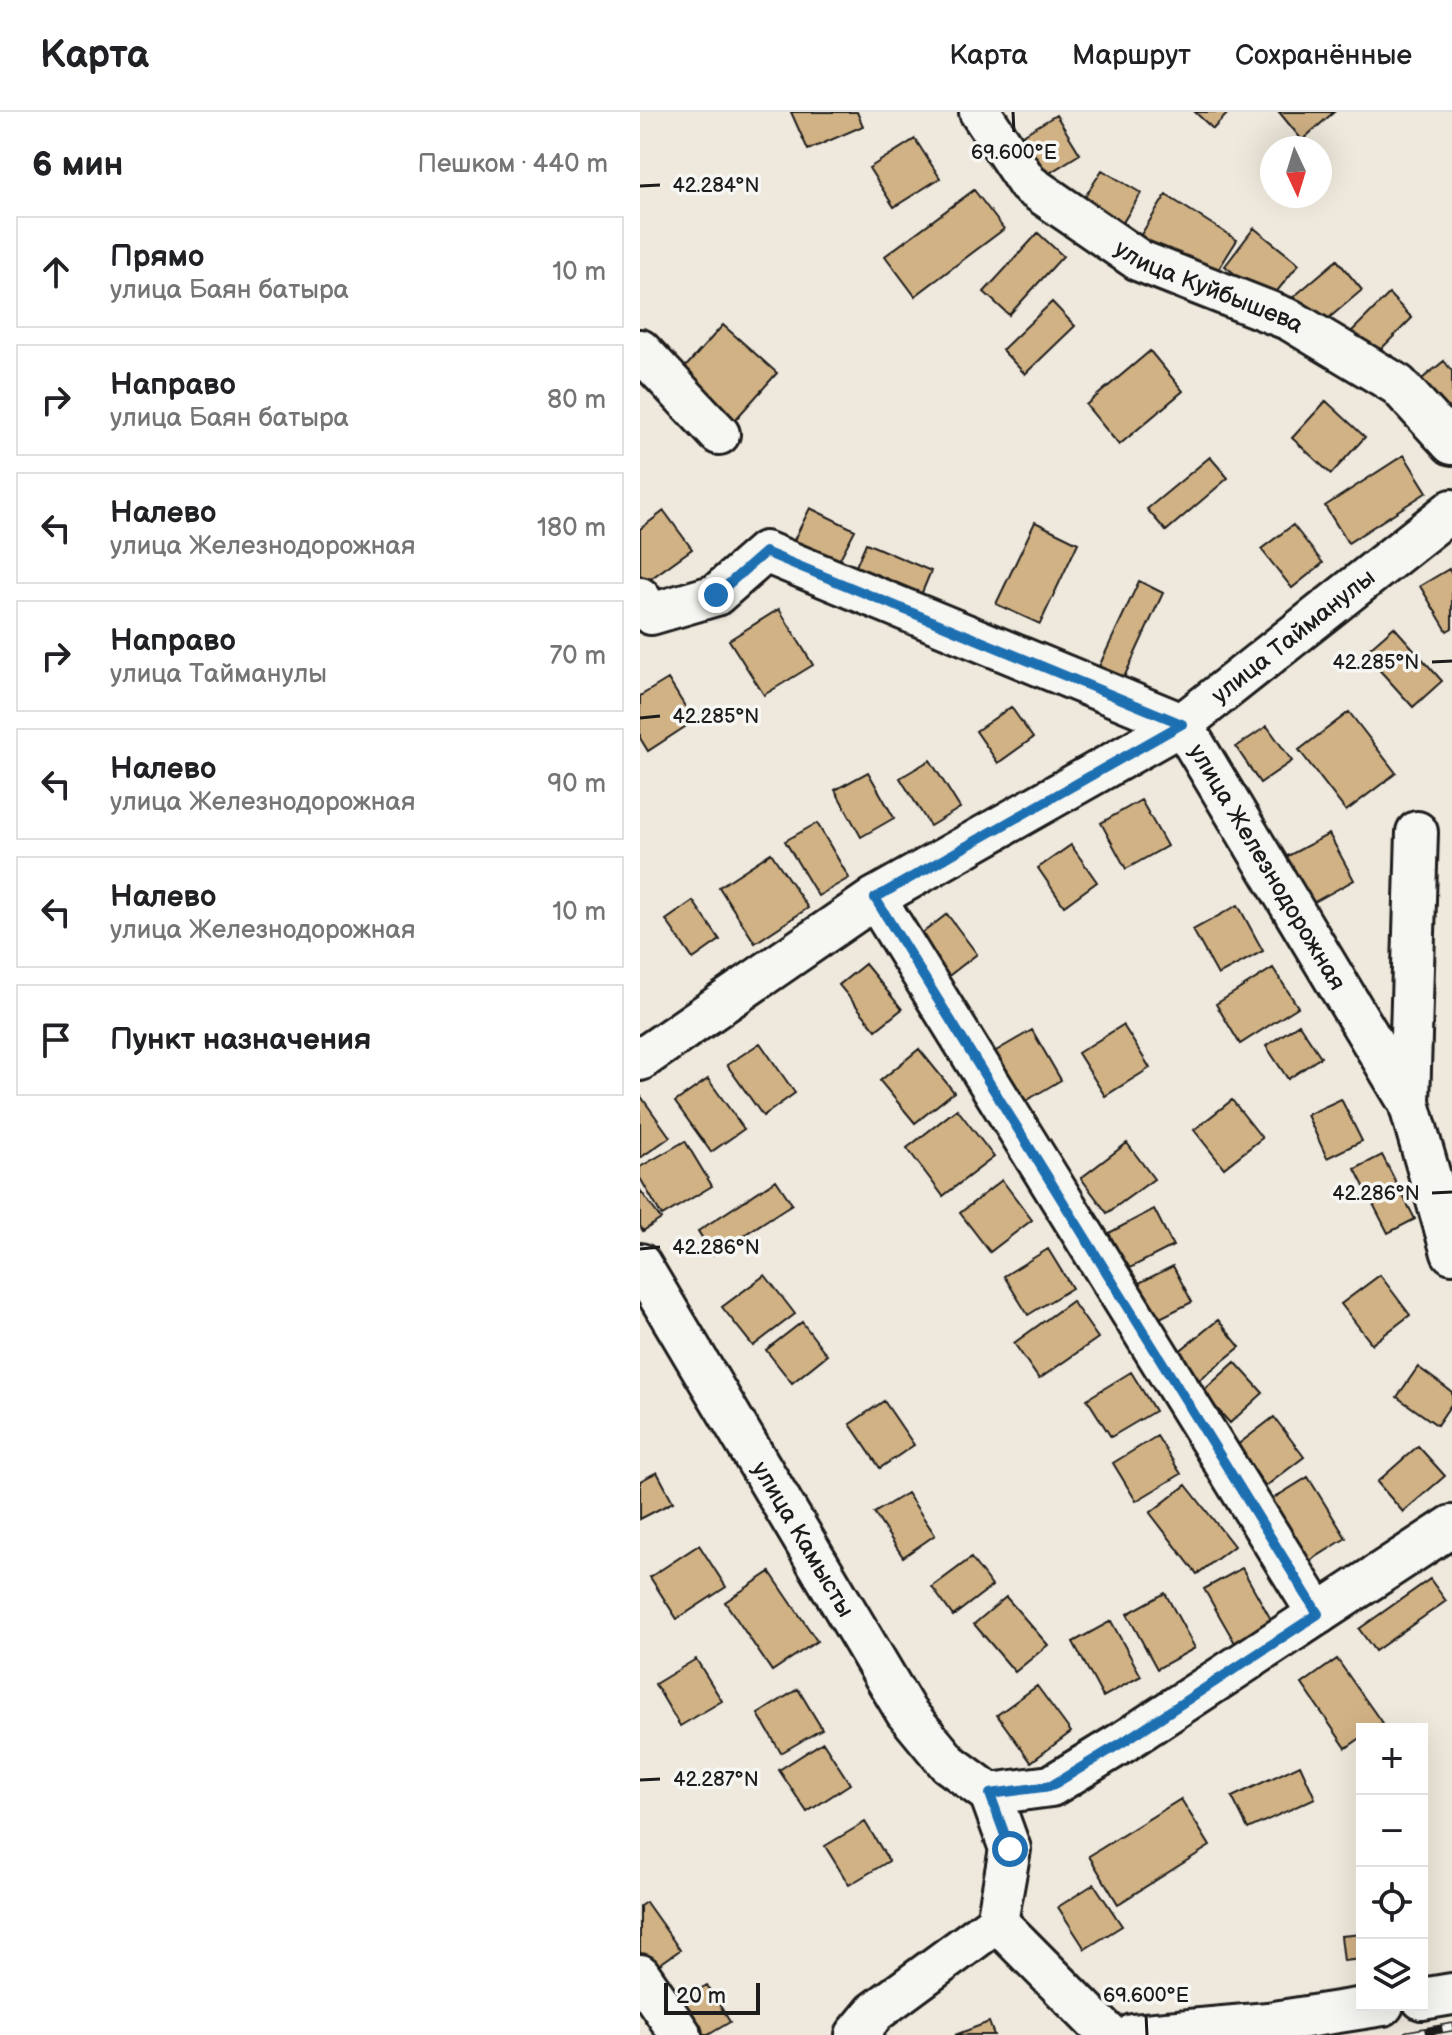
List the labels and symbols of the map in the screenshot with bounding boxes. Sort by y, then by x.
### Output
north arrow [1260,136,1332,208]
text: 69.600°E [971,141,1057,165]
text: 42.284°N [672,174,760,198]
street label: улица Куйбышева [1109,234,1309,340]
street label: улица Тайманулы [1206,563,1381,710]
route end [698,577,734,613]
text: 42.285°N [1333,651,1419,675]
text: 42.285°N [673,705,759,729]
street label: улица Железнодорожная [1182,739,1352,996]
text: 42.286°N [1332,1182,1420,1206]
text: 42.286°N [672,1236,760,1260]
street label: улица Камысты [746,1456,860,1622]
text: 42.287°N [673,1768,759,1792]
route start [992,1831,1028,1867]
scale bar [664,1979,760,2015]
text: 69.600°E [1103,1984,1189,2008]

